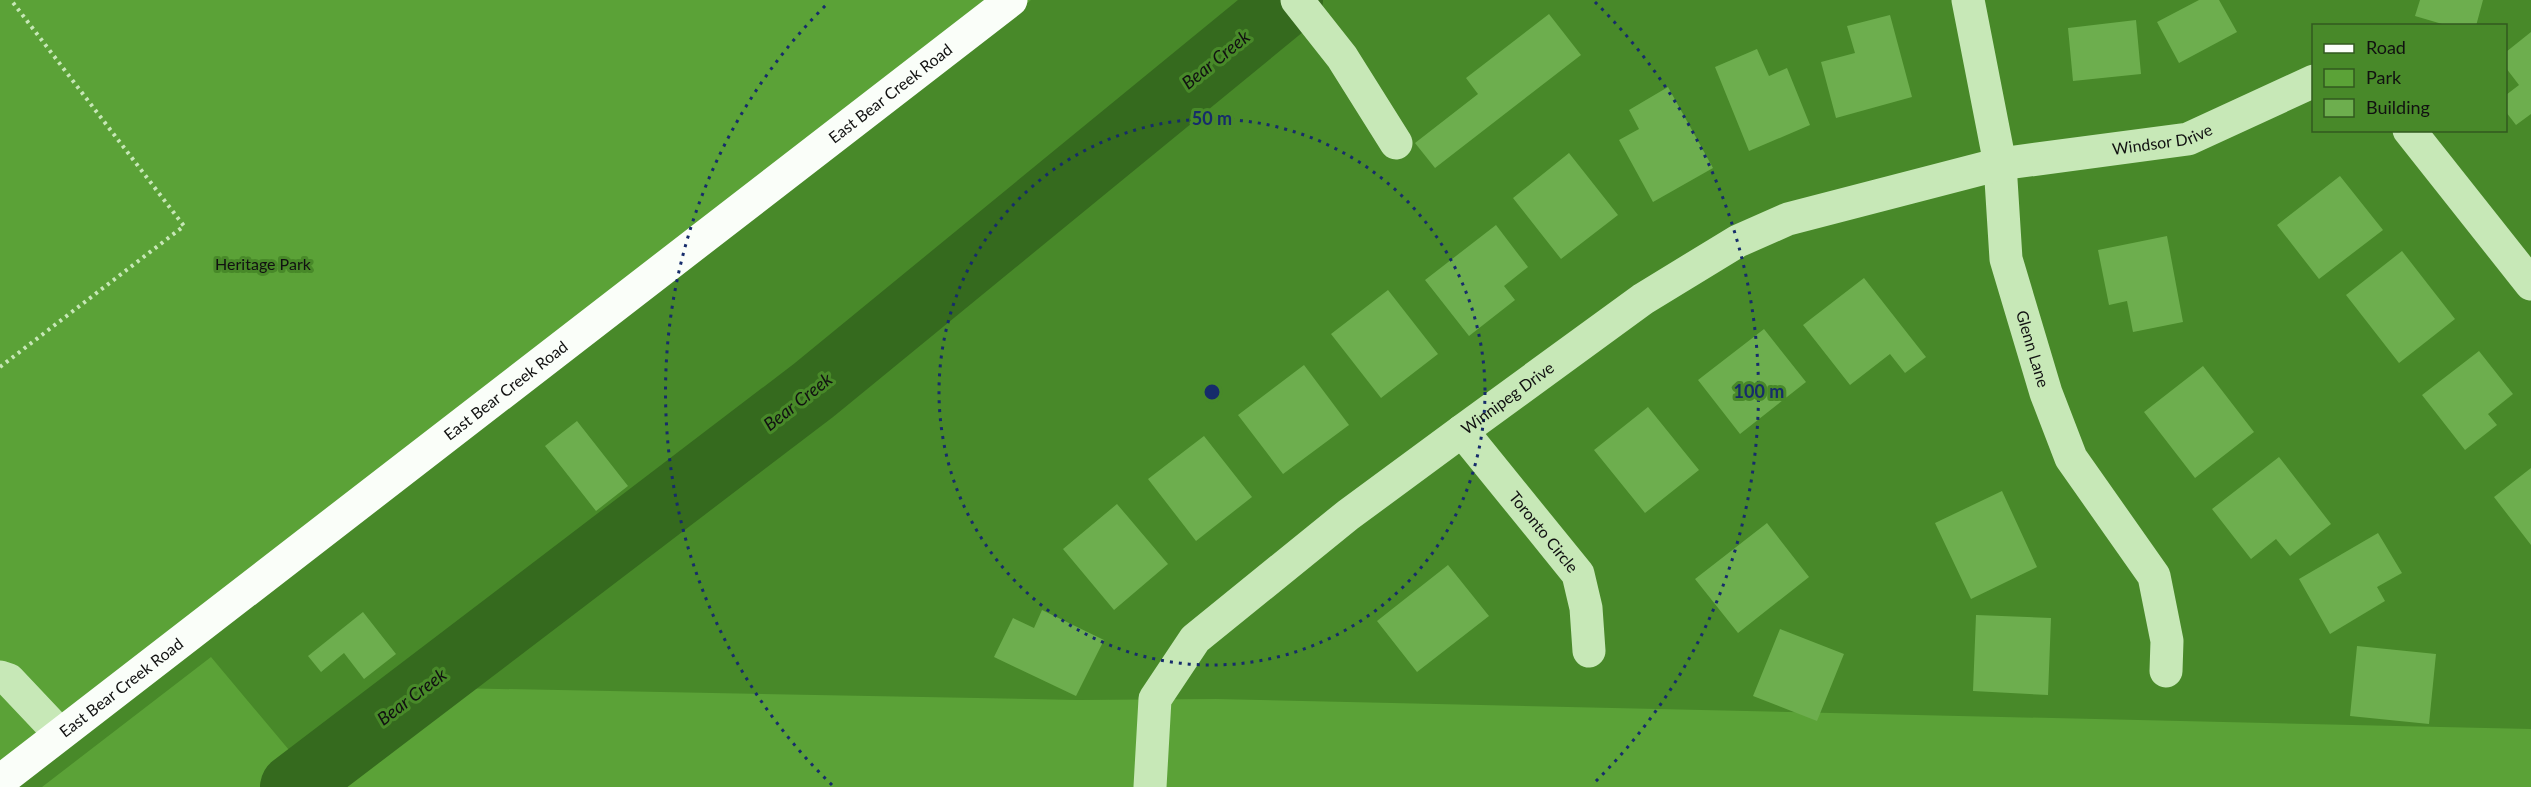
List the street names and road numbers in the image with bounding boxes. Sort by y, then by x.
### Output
street label: East Bear Creek Road [824,39,956,147]
street label: Windsor Drive [2111,119,2215,158]
street label: Glenn Lane [2013,308,2054,389]
street label: East Bear Creek Road [440,336,571,444]
street label: Winnipeg Drive [1457,357,1557,438]
street label: Toronto Circle [1506,487,1583,576]
street label: East Bear Creek Road [55,633,186,741]

